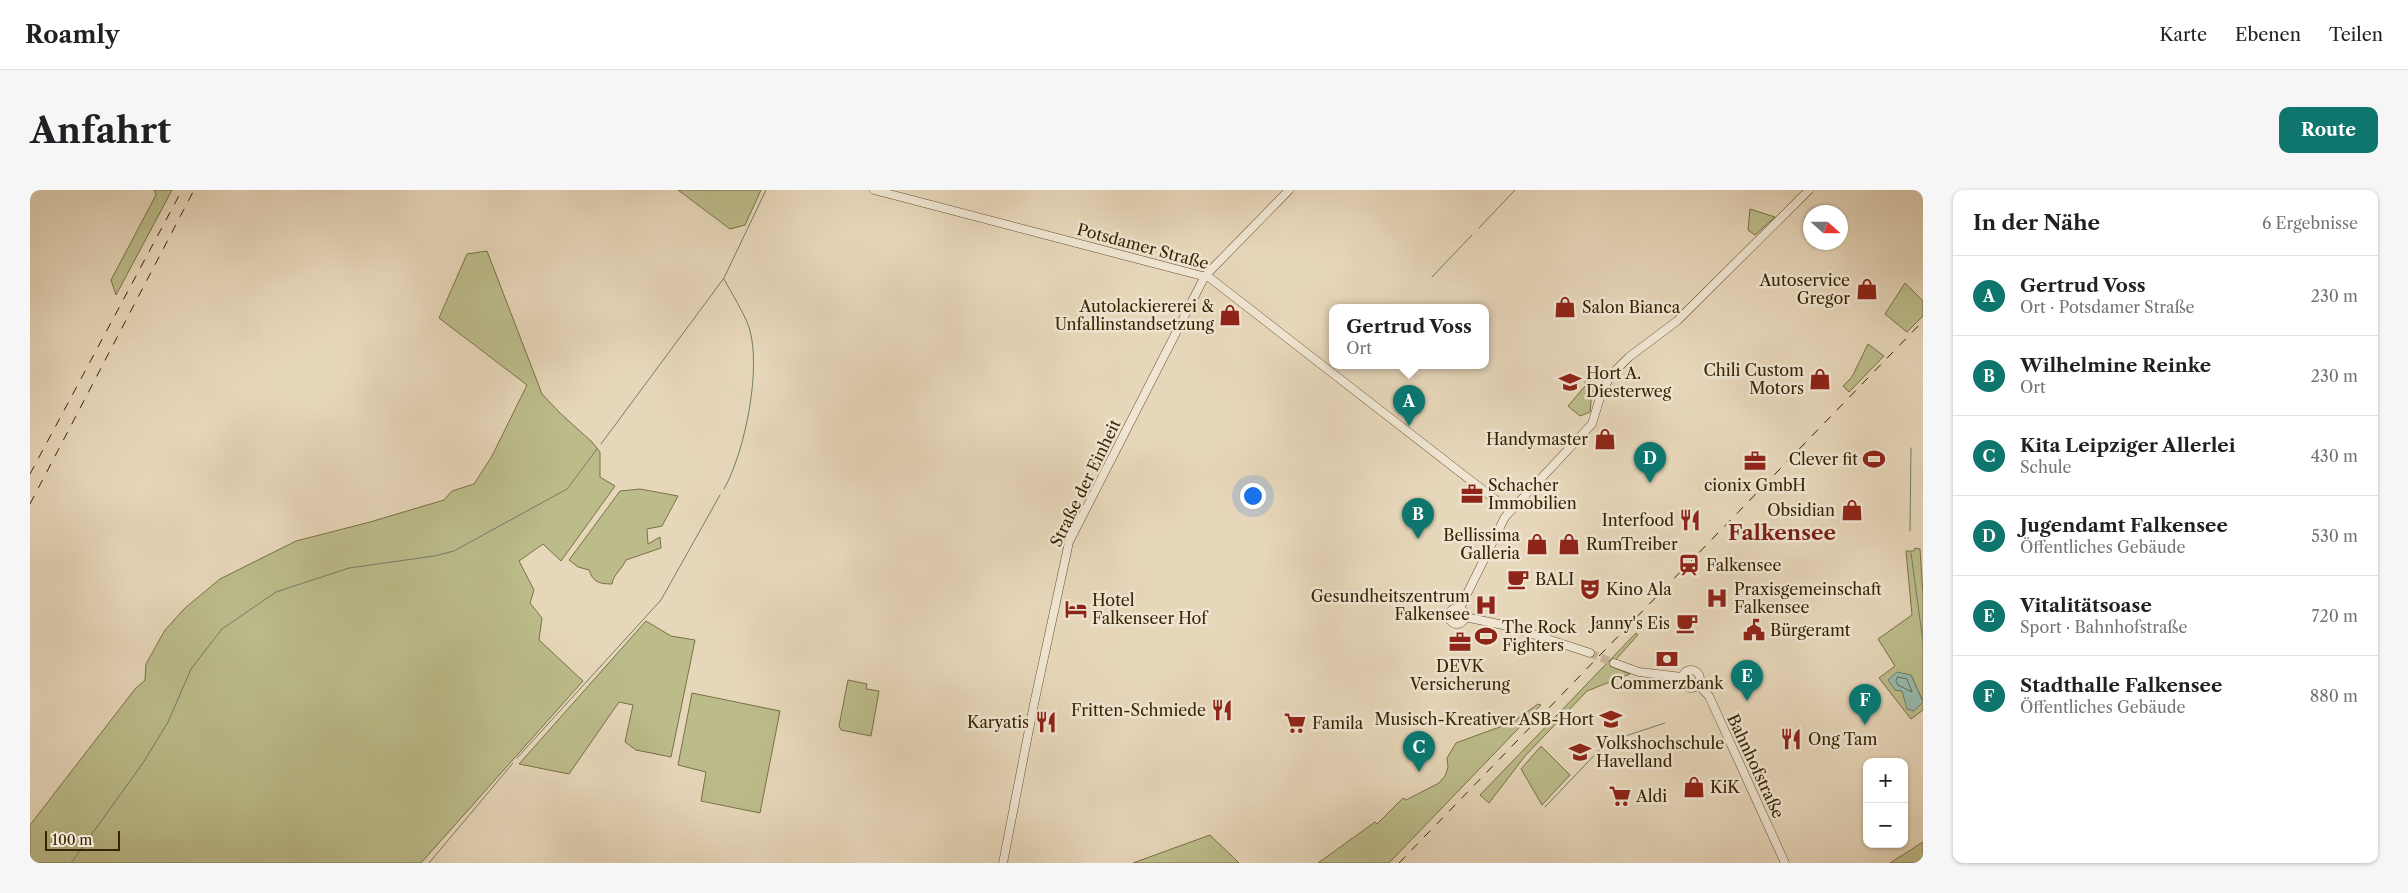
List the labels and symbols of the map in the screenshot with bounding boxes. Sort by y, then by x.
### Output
north arrow [1803,205,1848,250]
street label: Potsdamer Straße [1075,219,1211,273]
place label: Autoservice Gregor [1759,270,1850,308]
shop icon: Autoservice Gregor [1854,276,1880,302]
shop icon: Salon Bianca [1552,294,1578,320]
place label: Autolackiererei & Unfallinstandsetzung [1055,296,1215,334]
place label: Salon Bianca [1582,297,1681,317]
shop icon: Autolackiererei & Unfallinstandsetzung [1217,302,1243,328]
place label: Chili Custom Motors [1703,360,1804,398]
place label: Hort A. Diesterweg [1586,363,1672,401]
shop icon: Chili Custom Motors [1807,366,1833,392]
school or university icon: Hort A. Diesterweg [1557,369,1583,395]
pin: A [1393,385,1425,426]
street label: Straße der Einheit [1045,416,1125,550]
shop icon: Handymaster [1592,426,1618,452]
place label: Handymaster [1486,429,1588,449]
pin: D [1634,442,1666,483]
sports icon: Clever fit [1861,446,1887,472]
office icon: cionix GmbH [1742,448,1768,474]
place label: Clever fit [1789,449,1858,469]
place label: Schacher Immobilien [1488,475,1577,513]
place label: cionix GmbH [1704,475,1806,495]
office icon: Schacher Immobilien [1459,481,1485,507]
your location [1240,483,1266,509]
shop icon: Obsidian [1839,497,1865,523]
pin: B [1402,498,1434,539]
place label: Obsidian [1767,500,1835,520]
restaurant icon: Interfood [1677,507,1703,533]
place label: Interfood [1602,510,1674,530]
district label: Falkensee [1728,520,1836,545]
place label: Bellissima Galleria [1443,525,1521,563]
shop icon: Bellissima Galleria [1524,531,1550,557]
shop icon: RumTreiber [1556,531,1582,557]
place label: RumTreiber [1586,534,1678,554]
station icon: Falkensee [1676,552,1702,578]
place label: Falkensee [1706,555,1782,575]
cafe icon: BALI [1505,566,1531,592]
place label: BALI [1535,569,1574,589]
theatre icon: Kino Ala [1577,576,1603,602]
place label: Kino Ala [1606,579,1672,599]
place label: Praxisgemeinschaft Falkensee [1734,579,1882,617]
hospital icon: Praxisgemeinschaft Falkensee [1704,585,1730,611]
place label: Gesundheitszentrum Falkensee [1311,586,1470,624]
place label: Hotel Falkenseer Hof [1092,590,1209,628]
hospital icon: Gesundheitszentrum Falkensee [1473,592,1499,618]
hotel icon: Hotel Falkenseer Hof [1063,596,1089,622]
cafe icon: Janny's Eis [1674,610,1700,636]
place label: Janny's Eis [1587,613,1670,633]
place label: The Rock Fighters [1502,617,1577,655]
public building icon: Bürgeramt [1741,617,1767,643]
place label: Bürgeramt [1770,620,1851,640]
sports icon: The Rock Fighters [1473,623,1499,649]
office icon: DEVK Versicherung [1447,629,1473,655]
bank icon: Commerzbank [1654,646,1680,672]
place label: DEVK Versicherung [1409,656,1511,694]
pin: E [1731,660,1763,701]
place label: Commerzbank [1610,673,1724,693]
pin: F [1849,684,1881,725]
restaurant icon: Fritten-Schmiede [1209,697,1235,723]
place label: Fritten-Schmiede [1071,700,1206,720]
school or university icon: Musisch-Kreativer ASB-Hort [1598,706,1624,732]
restaurant icon: Karyatis [1033,709,1059,735]
place label: Musisch-Kreativer ASB-Hort [1375,709,1594,729]
supermarket icon: Famila [1282,710,1308,736]
street label: Bahnhofstraße [1723,711,1789,821]
place label: Karyatis [967,712,1029,732]
place label: Famila [1312,713,1364,733]
restaurant icon: Ong Tam [1778,726,1804,752]
place label: Ong Tam [1808,729,1878,749]
pin: C [1403,731,1435,772]
place label: Volkshochschule Havelland [1595,733,1724,771]
school or university icon: Volkshochschule Havelland [1567,739,1593,765]
shop icon: KiK [1681,774,1707,800]
place label: KiK [1710,777,1740,797]
supermarket icon: Aldi [1607,783,1633,809]
place label: Aldi [1635,786,1667,806]
scale bar [45,828,120,851]

